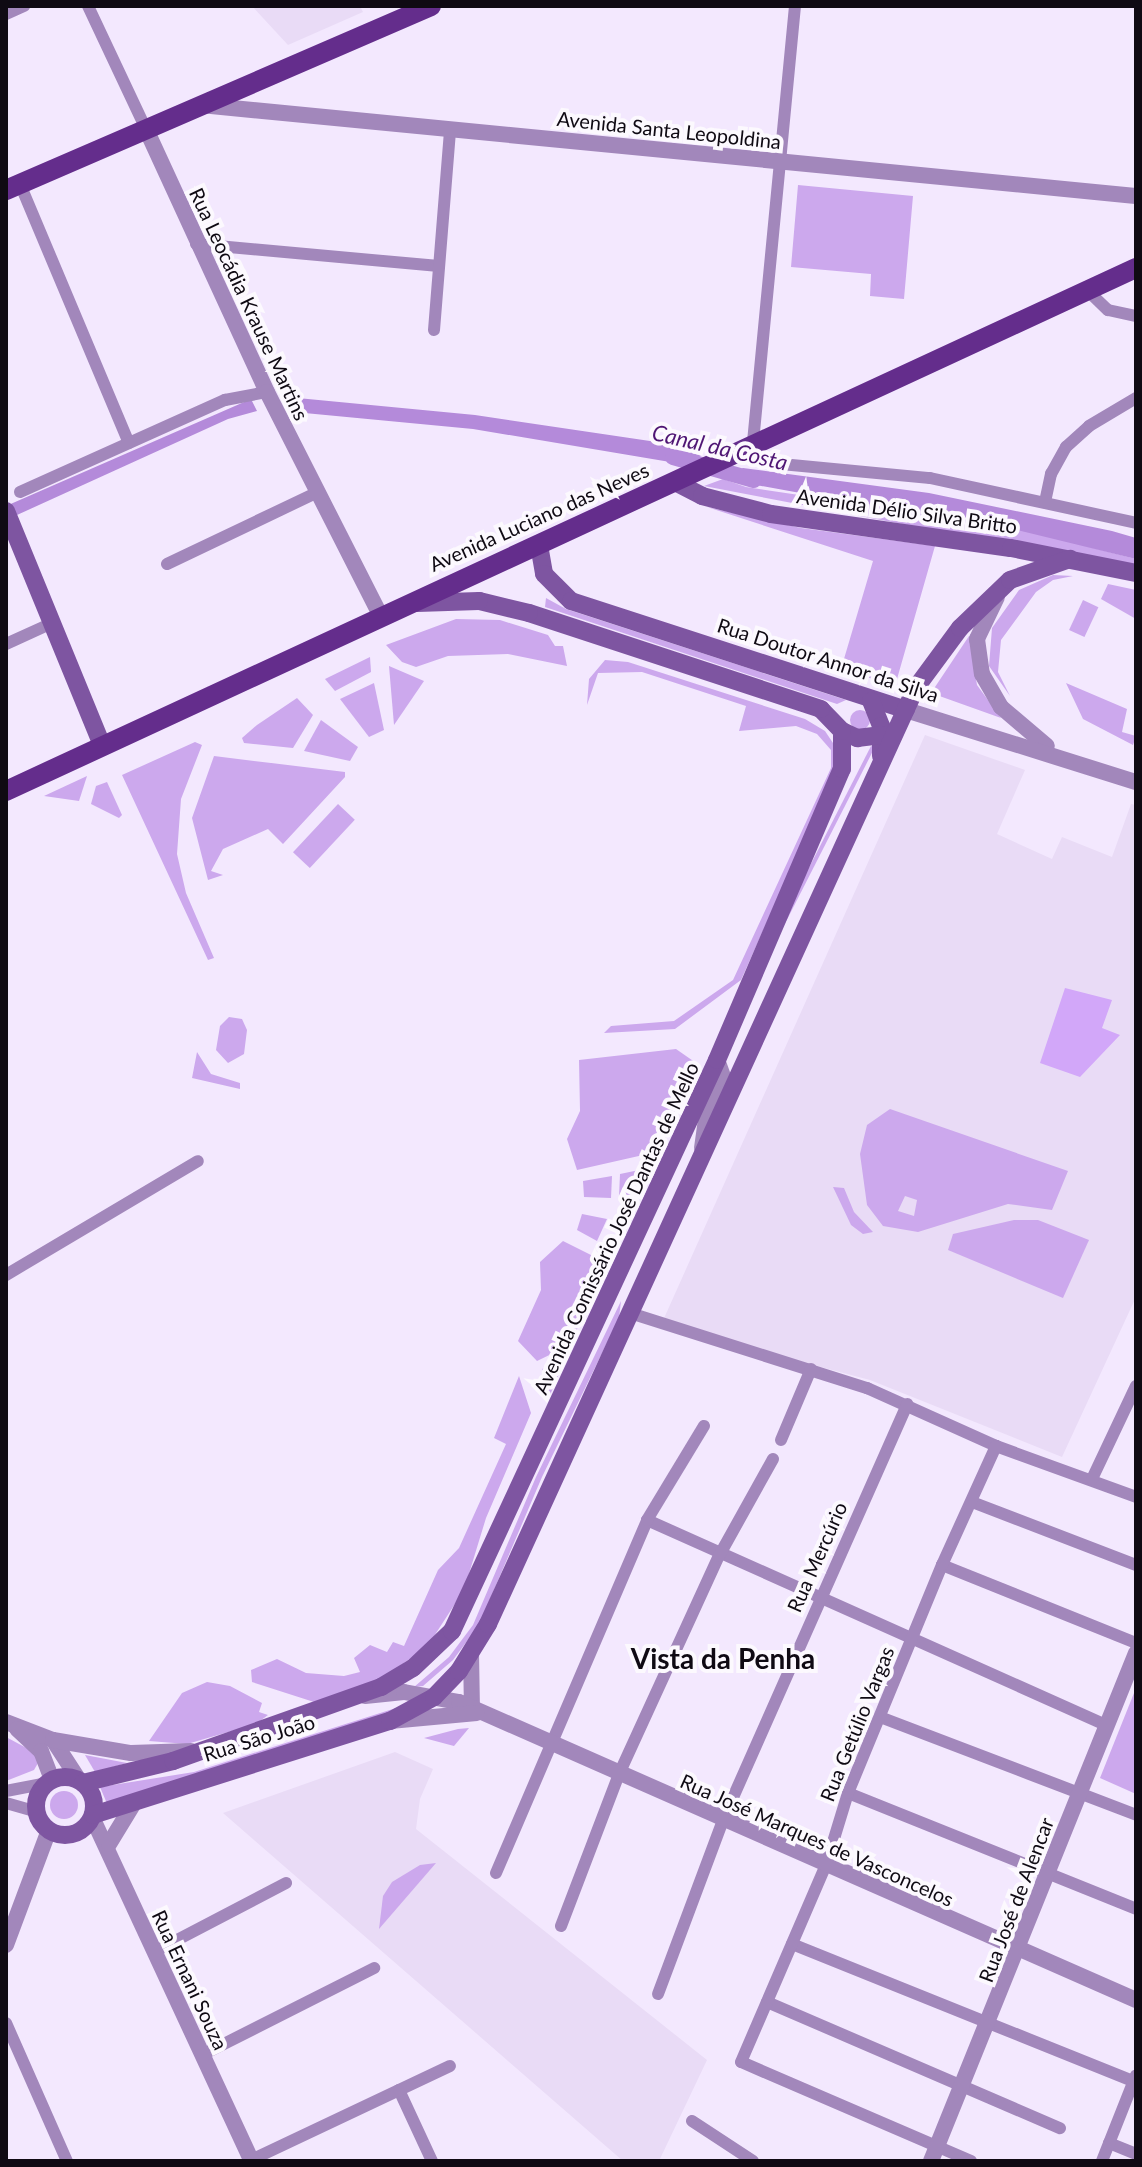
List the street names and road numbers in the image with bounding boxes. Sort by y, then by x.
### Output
street label: Avenida Santa Leopoldina [556,106,782,154]
street label: Rua Leocádia Krause Martins [185,184,313,424]
street label: Avenida Luciano das Neves [425,458,653,576]
street label: Avenida Délio Silva Britto [795,484,1019,538]
street label: Rua Doutor Annor da Silva [714,613,942,707]
street label: Avenida Comissário José Dantas de Mello [528,1058,704,1398]
street label: Rua Mercúrio [782,1498,852,1616]
street label: Rua Getúlio Vargas [815,1643,899,1805]
street label: Rua São João [200,1710,318,1766]
street label: Rua José Marques de Vasconcelos [676,1768,958,1912]
street label: Rua José de Alencar [973,1814,1059,1986]
street label: Rua Ernani Souza [147,1906,233,2054]

